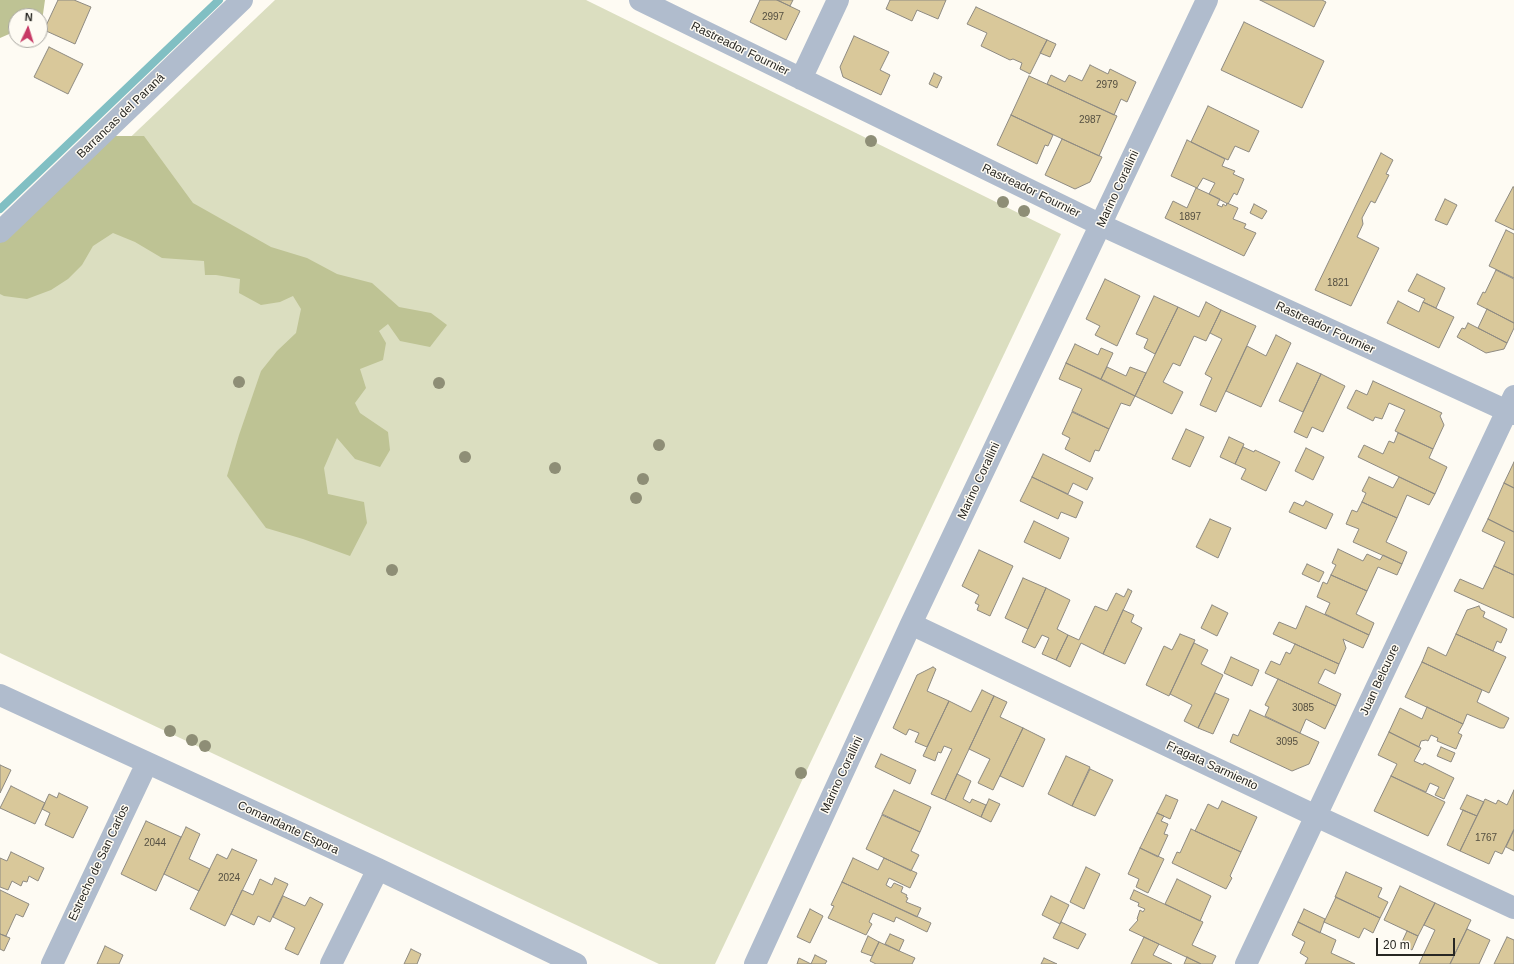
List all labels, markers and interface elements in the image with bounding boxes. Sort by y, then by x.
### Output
north arrow [8,8,48,48]
text: N [24,11,33,23]
house number: 2997 [762,11,784,23]
street label: Rastreador Fournier [689,19,791,79]
street label: Barrancas del Paraná [74,71,168,161]
house number: 2979 [1096,79,1118,91]
house number: 2987 [1079,114,1101,126]
street label: Marino Corallini [1094,148,1142,230]
street label: Rastreador Fournier [980,161,1082,221]
house number: 1897 [1179,211,1201,223]
house number: 1821 [1327,277,1349,289]
street label: Rastreador Fournier [1273,299,1377,357]
street label: Marino Corallini [955,440,1003,522]
street label: Juan Belcuore [1357,642,1403,718]
house number: 3085 [1292,702,1314,714]
street label: Marino Corallini [818,734,866,816]
house number: 3095 [1276,736,1298,748]
street label: Fragata Sarmiento [1164,738,1260,794]
street label: Comandante Espora [235,798,341,858]
street label: Estrecho de San Carlos [66,803,132,923]
house number: 1767 [1475,832,1497,844]
house number: 2044 [144,837,166,849]
house number: 2024 [218,872,240,884]
scale bar [1378,930,1457,956]
text: 20 m [1383,938,1410,952]

